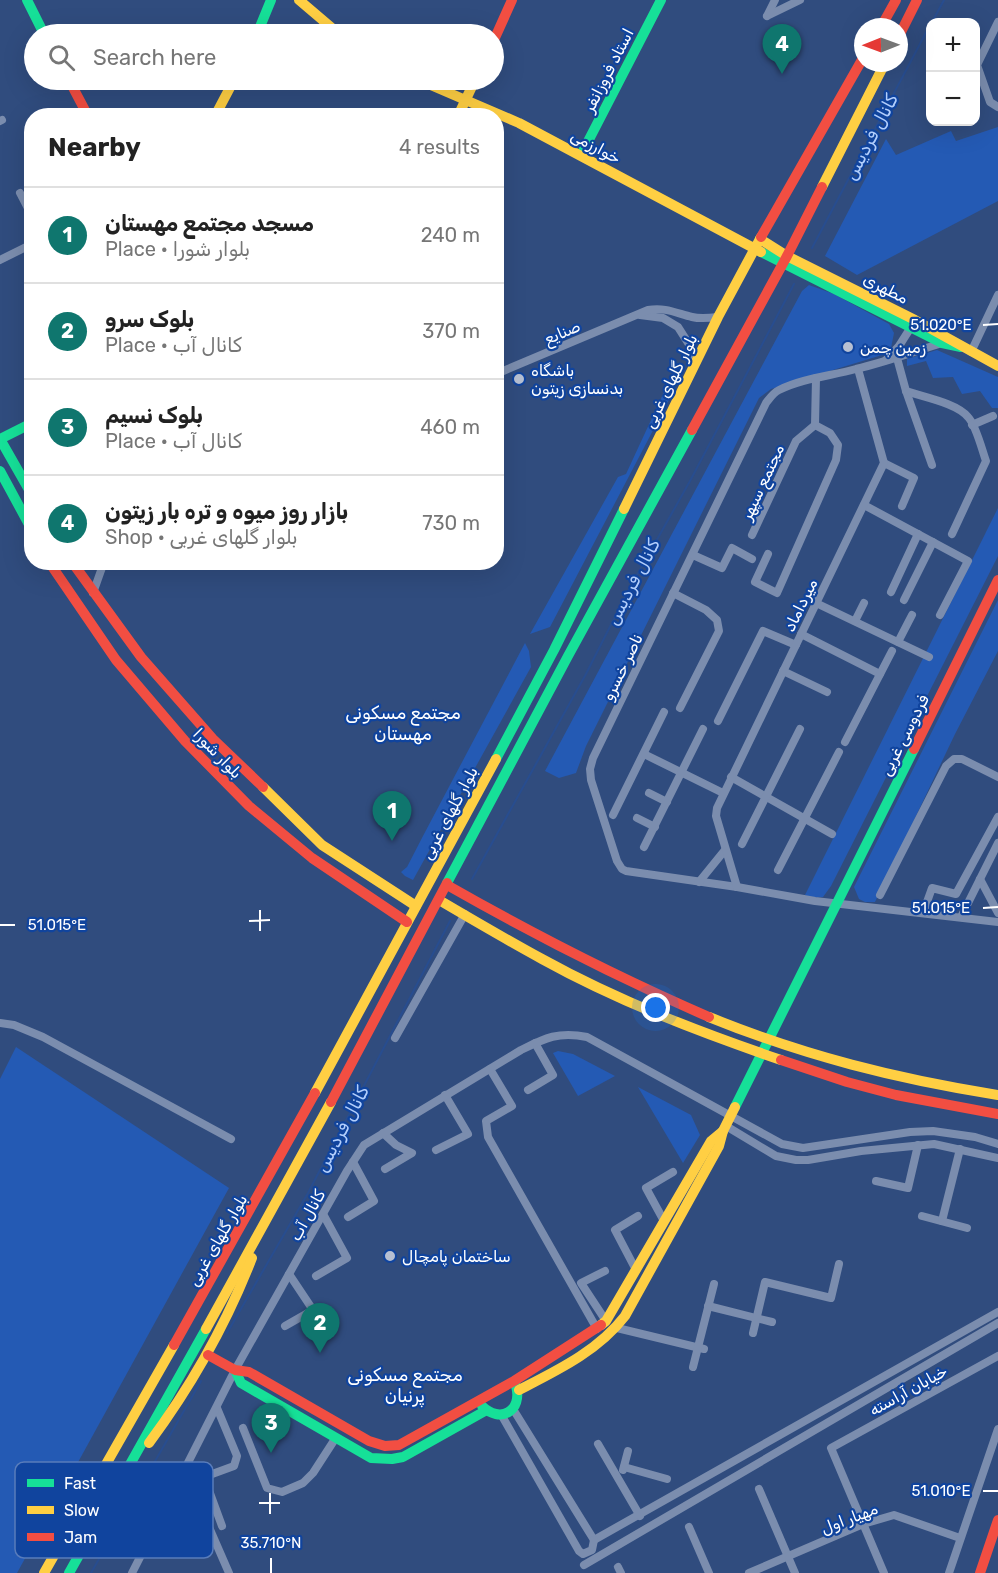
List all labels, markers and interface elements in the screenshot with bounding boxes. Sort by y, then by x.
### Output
north arrow [854,18,908,72]
map controls [926,18,980,126]
button: + [926,18,980,72]
search box [24,24,504,90]
street label: استاد فروزانفر [579,25,639,117]
pin: 4 [762,25,802,74]
icon: search [45,41,78,74]
text: Search here [93,44,216,71]
button: − [926,72,980,126]
water label: کانال فردیس [839,90,903,184]
street label: خوارزمی [567,125,624,168]
text: Nearby [48,132,141,163]
text: 4 results [399,135,480,159]
text: مسجد مجتمع مهستان [105,210,314,237]
text: 1 [63,223,72,247]
text: 240 m [421,223,480,247]
text: Place · بلوار شورا [105,237,250,261]
street label: مطهری [860,269,912,309]
text: بلوک سرو [105,306,194,333]
street label: صنایع [541,316,584,350]
text: 51.020°E [910,316,972,334]
text: 2 [61,319,74,343]
text: 370 m [422,319,480,343]
street label: بلوار گلهای غربی [639,331,702,432]
text: Place · کانال آب [105,333,242,357]
place label: زمین چمن [860,338,926,358]
marker: زمین چمن [841,340,855,354]
place label: باشگاه بدنسازی زیتون [531,361,623,399]
marker: باشگاه بدنسازی زیتون [512,372,526,386]
text: بلوک نسیم [105,402,203,429]
text: 3 [61,415,74,439]
text: 460 m [420,415,480,439]
text: Place · کانال آب [105,429,242,453]
street label: مجتمع سپهر [736,441,790,525]
text: بازار روز میوه و تره بار زیتون [105,498,348,525]
text: 4 [61,511,74,535]
text: 730 m [422,511,480,535]
text: Shop · بلوار گلهای غربی [105,525,298,549]
water label: کانال فردیس [601,535,665,629]
street label: میرداماد [780,576,822,635]
street label: ناصر خسرو [598,631,648,704]
street label: فردوسی غربی [876,691,934,780]
district label: مجتمع مسکونی مهستان [345,702,461,745]
street label: بلوار شورا [188,724,246,783]
street label: بلوار گلهای غربی [417,763,483,863]
pin: 1 [372,792,412,841]
text: 51.015°E [912,899,970,917]
text: 51.015°E [28,916,86,934]
your location [641,993,670,1022]
water label: کانال فردیس [310,1082,374,1176]
street label: کانال آب [286,1186,330,1244]
street label: بلوار گلهای غربی [184,1191,252,1290]
place label: ساختمان پامچال [402,1247,511,1267]
marker: ساختمان پامچال [383,1249,397,1263]
pin: 2 [300,1304,340,1353]
street label: خیابان آراسته [866,1361,951,1421]
district label: مجتمع مسکونی پرنیان [347,1364,463,1408]
pin: 3 [252,1404,290,1453]
legend [15,1462,213,1558]
text: Fast [64,1474,96,1493]
text: 51.010°E [911,1482,971,1500]
street label: مهیار اول [818,1499,881,1539]
text: Slow [64,1501,100,1520]
text: Jam [64,1528,97,1547]
text: 35.710°N [240,1534,302,1552]

